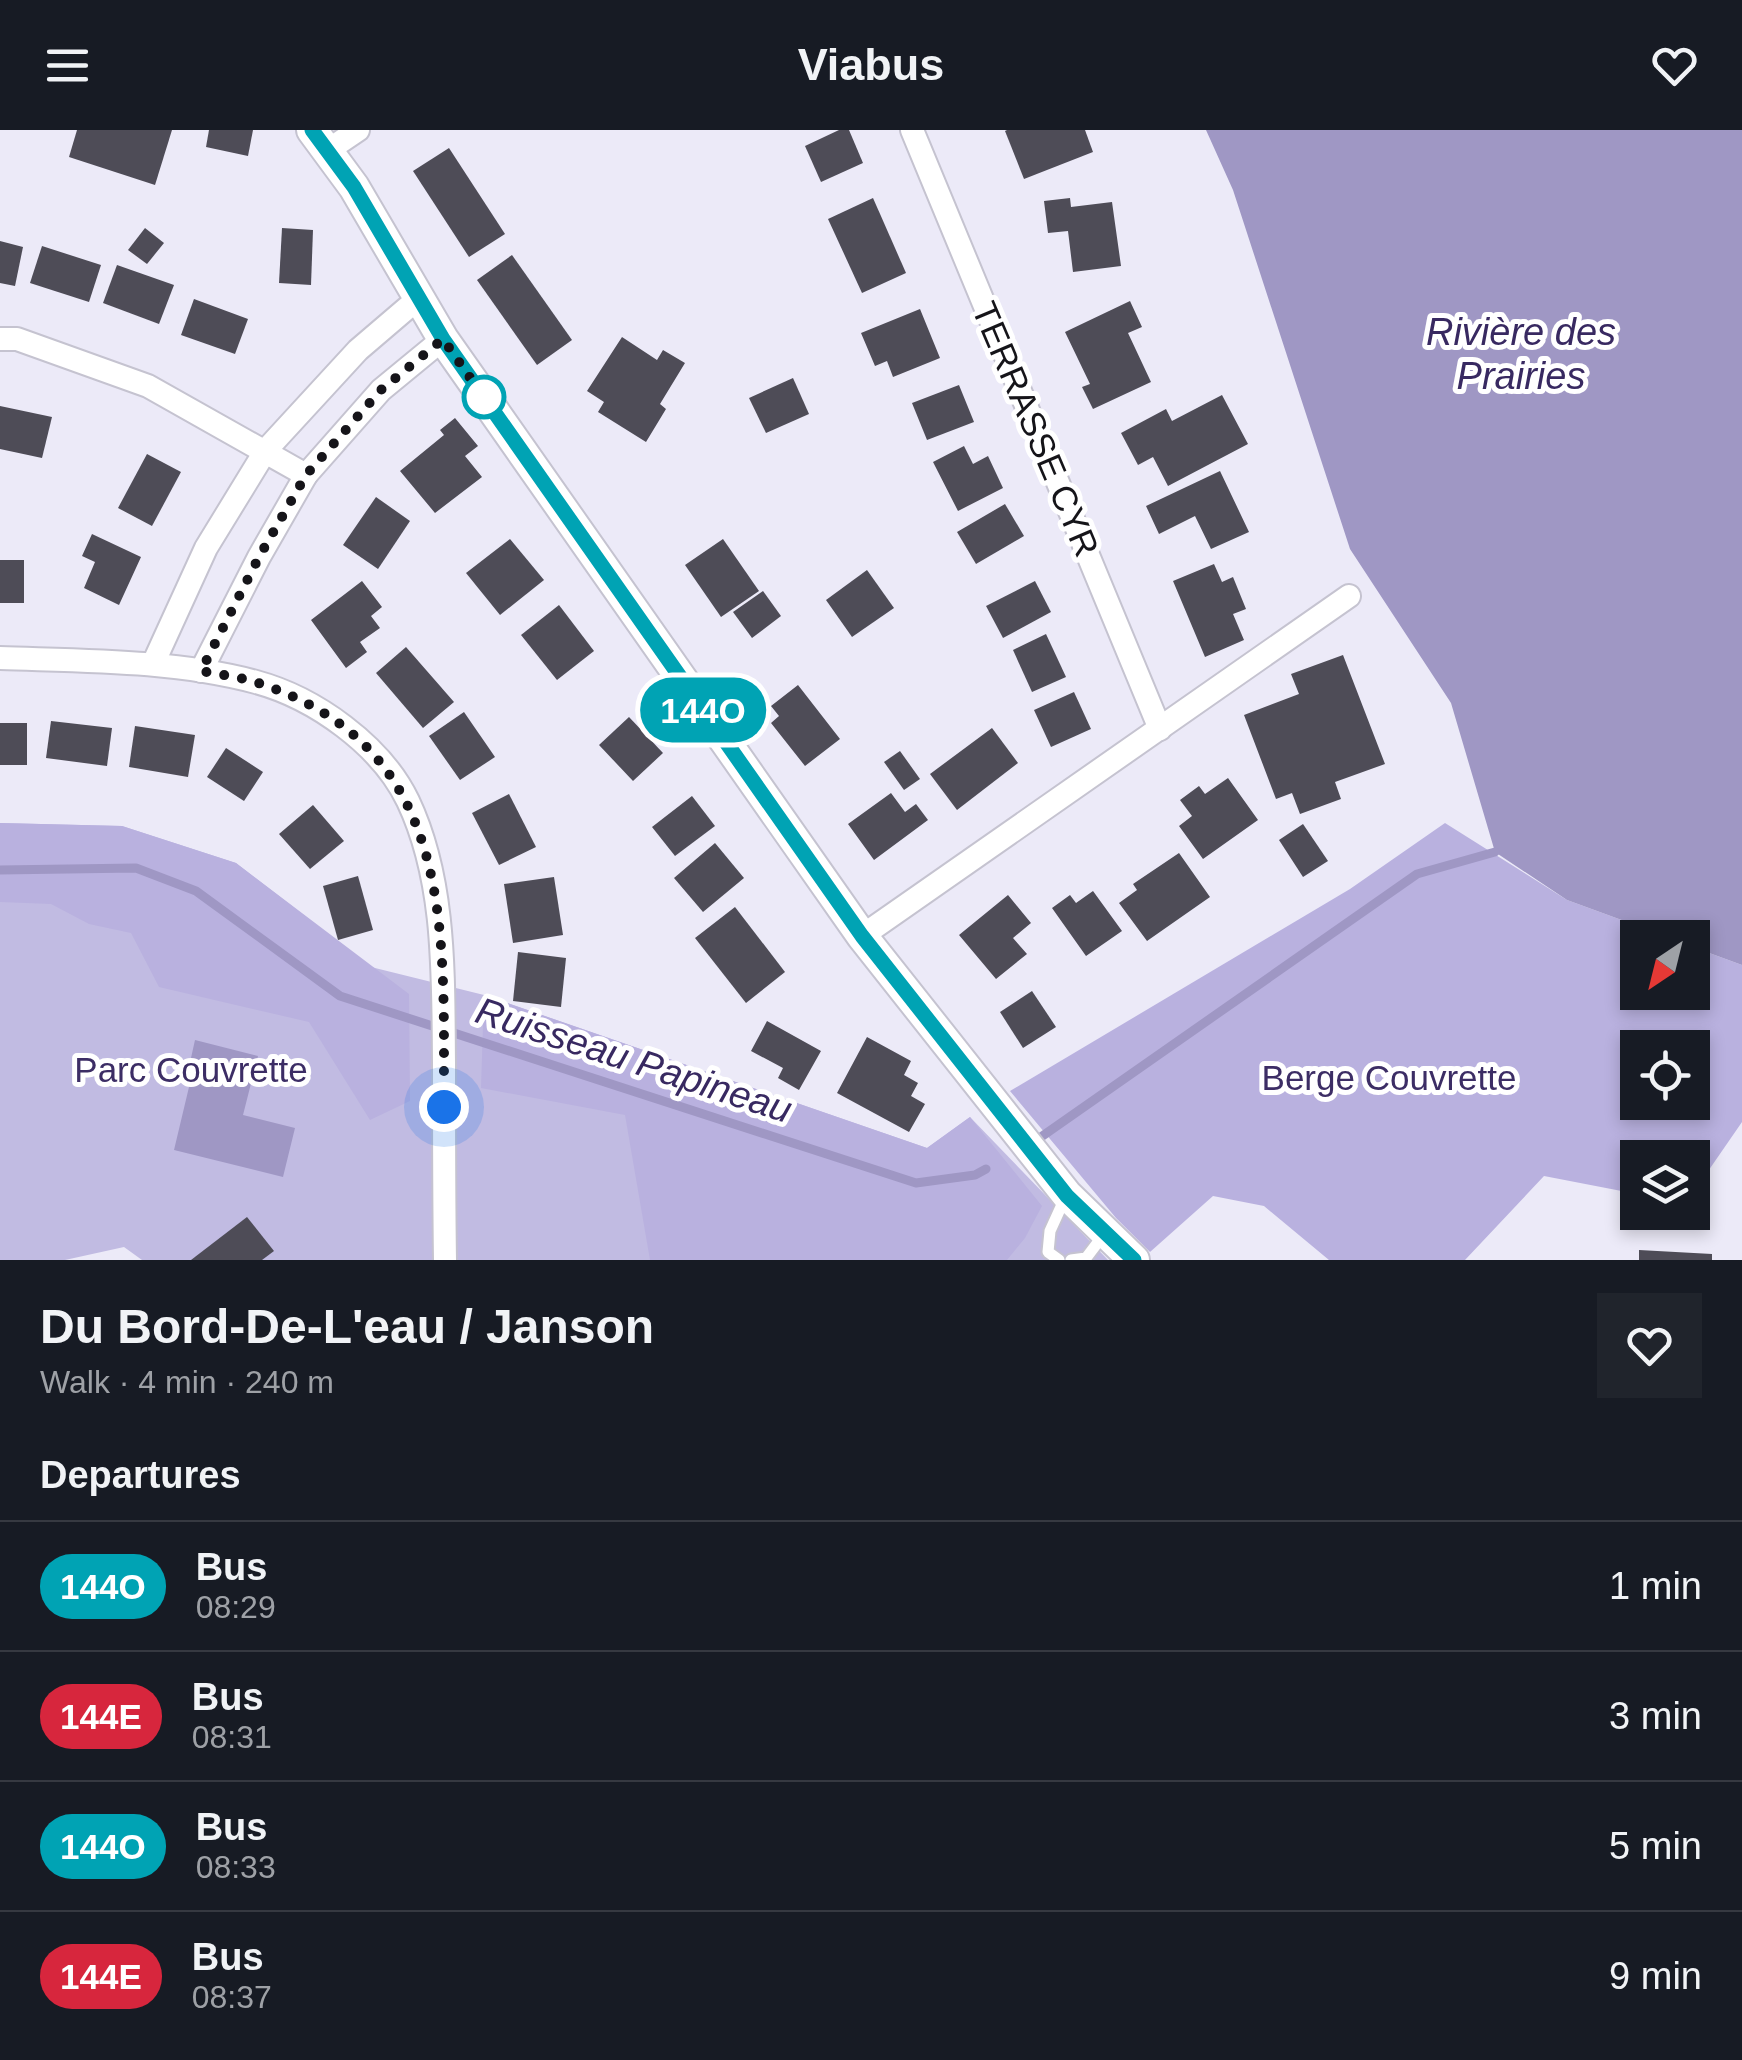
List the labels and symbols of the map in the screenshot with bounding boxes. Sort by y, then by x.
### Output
street label: TERRASSE CYR [965,296,1107,562]
water label: Rivière des Prairies [1426,311,1616,397]
unlabelled marker [463,376,505,418]
line badge: 144O [633,678,773,742]
north arrow [1620,920,1710,1010]
water label: Ruisseau Papineau [471,989,797,1131]
park label: Parc Couvrette [74,1050,308,1089]
park label: Berge Couvrette [1262,1058,1516,1097]
your location [419,1082,469,1132]

